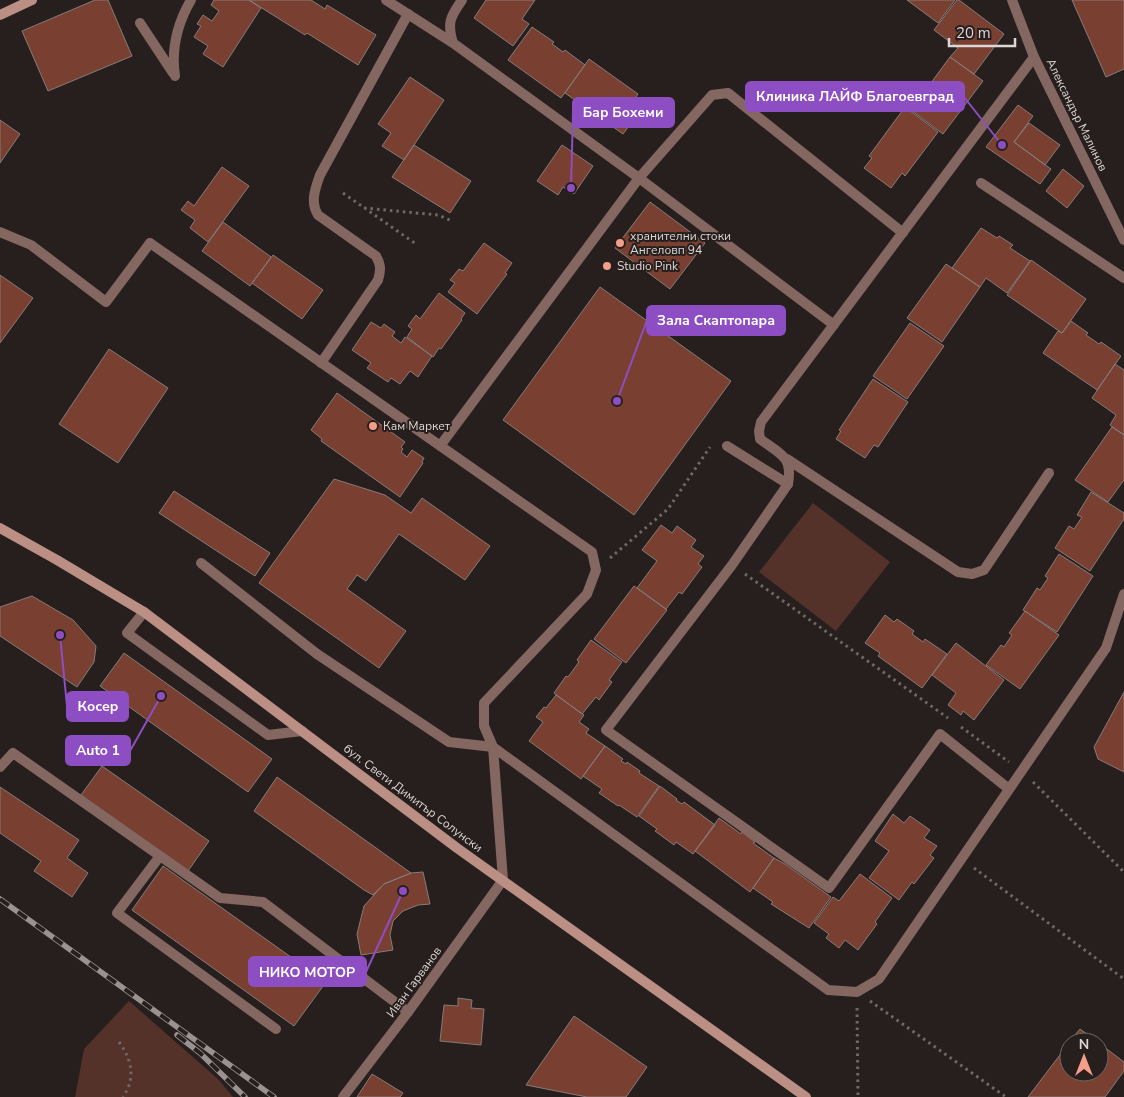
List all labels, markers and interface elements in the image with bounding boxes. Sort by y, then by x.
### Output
scale bar [949,15,1015,47]
text: 20 m [956,23,991,43]
street label: Александър Малинов [1043,56,1111,174]
callout: Клиника ЛАЙФ Благоевград [746,82,964,111]
text: Клиника ЛАЙФ Благоевград [756,87,954,106]
callout: Бар Бохеми [573,98,674,127]
text: Бар Бохеми [583,103,663,122]
place label: хранителни стоки Ангеловп 94 [630,228,731,258]
marker: хранителни стоки Ангеловп 94 [614,237,626,249]
place label: Studio Pink [617,258,679,274]
marker: Studio Pink [601,260,613,272]
callout: Зала Скаптопара [647,306,785,335]
text: Зала Скаптопара [657,311,775,330]
place label: Кам Маркет [383,418,451,434]
marker: Кам Маркет [367,420,379,432]
callout: Косер [67,692,128,721]
text: Косер [78,697,118,716]
callout: Auto 1 [66,736,130,765]
street label: бул. Свети Димитър Солунски [340,740,486,856]
text: Auto 1 [76,741,120,760]
street label: Иван Гарванов [383,943,445,1021]
callout: НИКО МОТОР [249,957,366,986]
text: НИКО МОТОР [259,963,355,982]
north arrow [1059,1032,1109,1082]
text: N [1079,1035,1089,1054]

